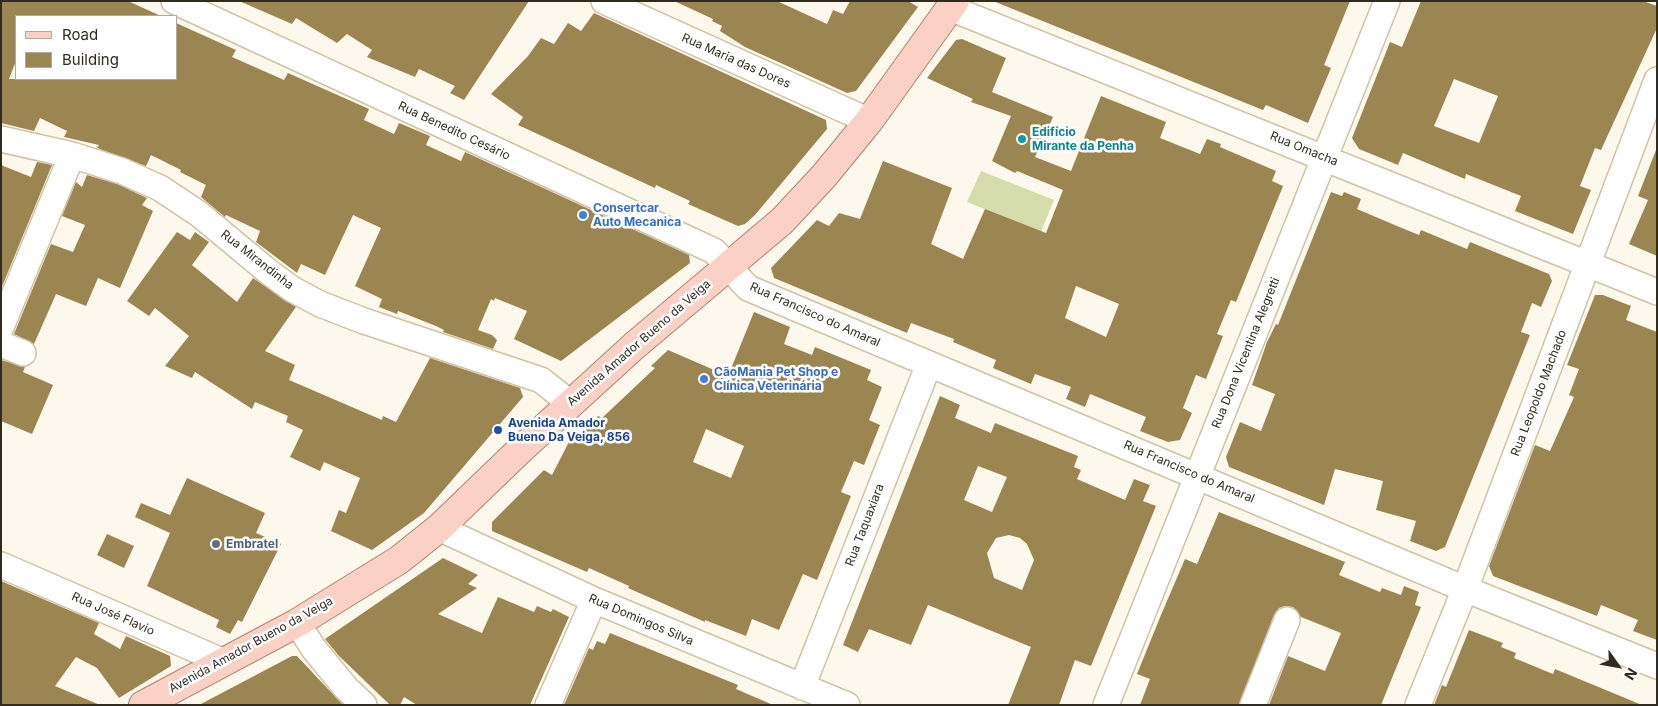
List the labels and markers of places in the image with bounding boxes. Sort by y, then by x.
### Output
place label: Edifício Mirante da Penha [1032,125,1134,153]
marker: Edifício Mirante da Penha [1016,133,1028,145]
place label: Consertcar Auto Mecanica [593,201,681,229]
marker: Consertcar Auto Mecanica [577,209,589,221]
place label: CãoMania Pet Shop e Clínica Veterinária [714,365,838,393]
marker: CãoMania Pet Shop e Clínica Veterinária [698,373,710,385]
place label: Avenida Amador Bueno Da Veiga, 856 [508,416,630,444]
marker: Avenida Amador Bueno Da Veiga, 856 [492,424,504,436]
place label: Embratel [226,537,278,551]
marker: Embratel [210,538,222,550]

